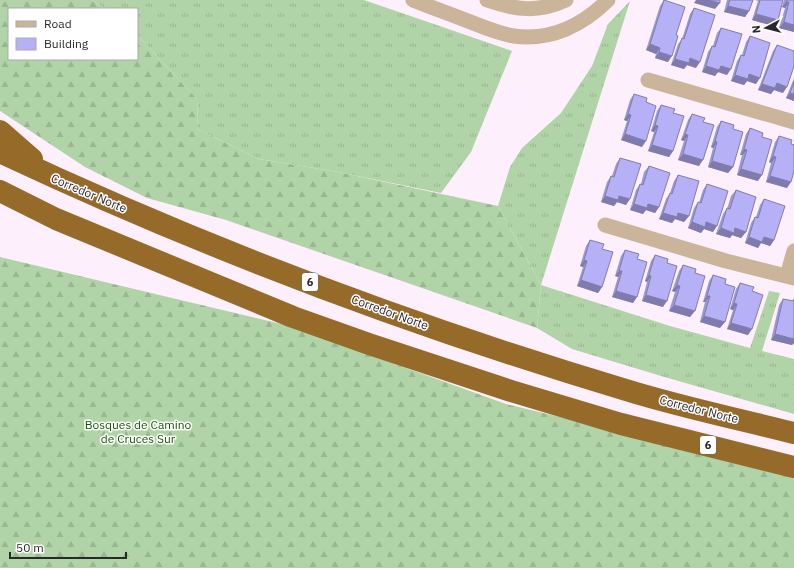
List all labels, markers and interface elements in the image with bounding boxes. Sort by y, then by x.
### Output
legend [8,8,138,60]
north arrow [746,8,786,48]
text: Road [44,16,72,31]
text: N [749,24,764,34]
text: Building [44,36,89,51]
street label: Corredor Norte [49,170,130,216]
road number: 6 [302,273,318,291]
street label: Corredor Norte [349,291,431,333]
street label: Corredor Norte [658,392,740,426]
park label: Bosques de Camino de Cruces Sur [85,417,192,446]
road number: 6 [700,436,716,454]
scale bar [10,534,126,560]
text: 50 m [16,540,44,555]

